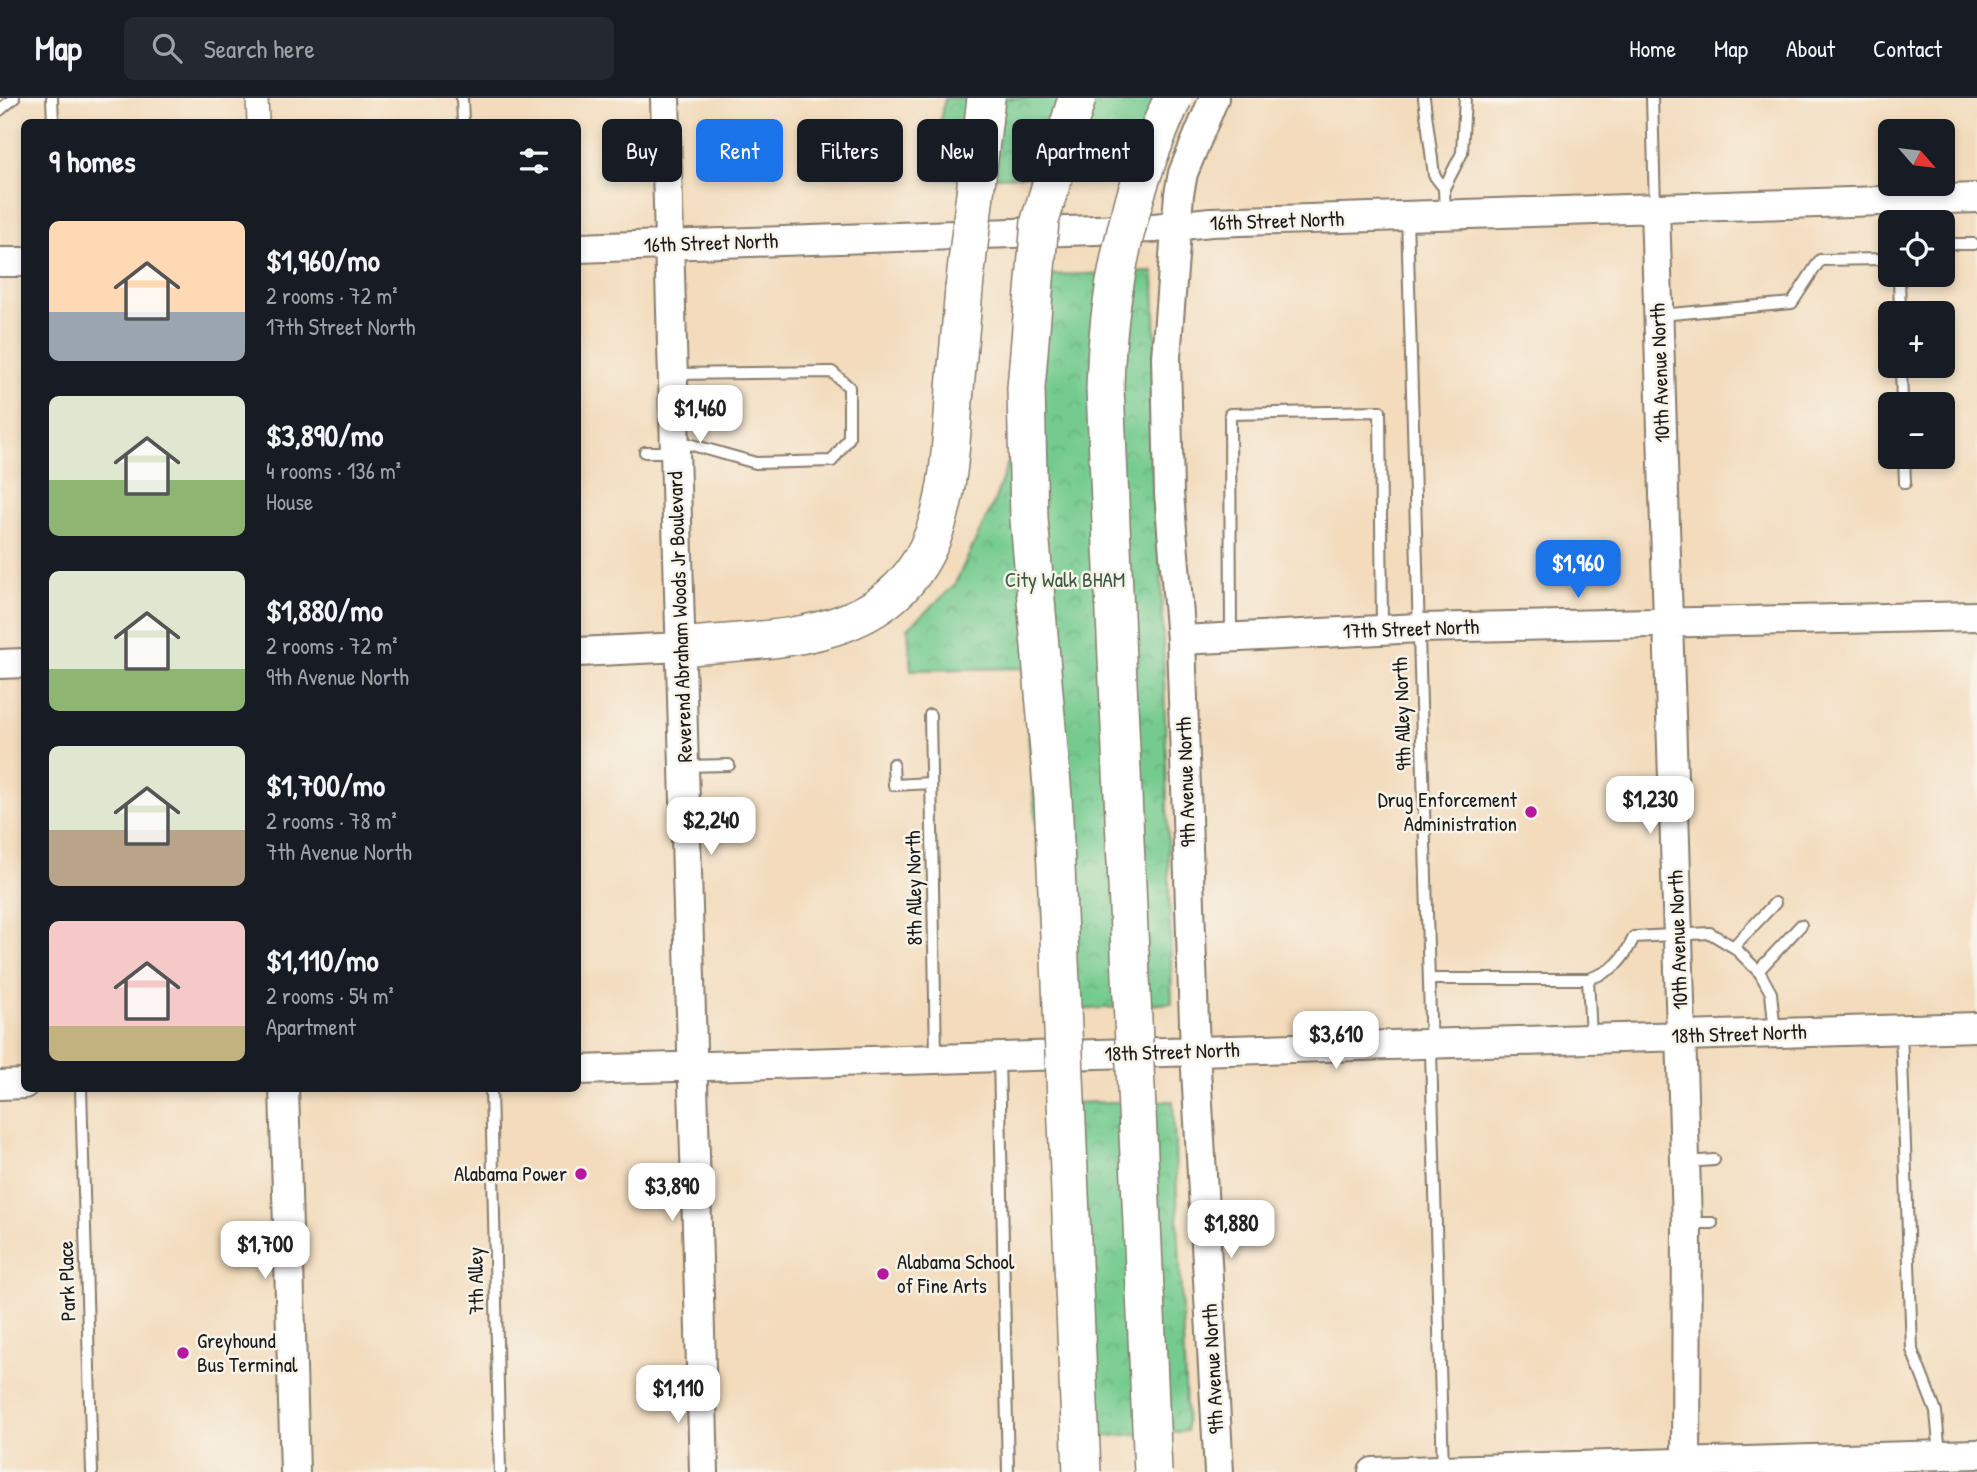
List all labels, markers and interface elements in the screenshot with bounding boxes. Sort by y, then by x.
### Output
search box [124,17,614,80]
text: Map [35,26,82,70]
icon: search [148,29,186,67]
text: Search here [204,31,315,66]
text: Home [1629,32,1676,64]
text: Map [1714,32,1748,64]
text: About [1786,32,1835,64]
text: Contact [1873,32,1942,64]
chip: Buy [602,119,682,182]
chip: Rent [696,119,783,182]
chip: Filters [797,119,903,182]
chip: New [917,119,998,182]
chip: Apartment [1012,119,1154,182]
north arrow [1878,119,1955,196]
map controls [1878,119,1955,469]
text: 9 homes [49,141,136,181]
icon: filters [515,142,553,180]
street label: 16th Street North [1209,204,1345,237]
button: locate [1878,210,1955,287]
street label: 16th Street North [643,226,779,259]
text: $1,960/mo [266,240,380,280]
icon: home [105,249,189,333]
text: 2 rooms · 72 m² [266,280,398,311]
button: + [1878,301,1955,378]
street label: 10th Avenue North [1643,303,1676,443]
text: 17th Street North [266,311,415,342]
pin: $1,460 [643,386,757,445]
text: $1,460 [674,392,726,423]
button: − [1878,392,1955,469]
text: $3,890/mo [266,415,383,455]
icon: home [105,424,189,508]
text: 4 rooms · 136 m² [266,455,401,486]
street label: Reverend Abraham Woods Jr Boulevard [660,471,699,763]
text: House [266,486,313,517]
pin: $1,960 [1521,540,1635,600]
text: $1,960 [1552,547,1604,578]
park label: City Walk BHAM [1005,565,1125,594]
text: $1,880/mo [266,590,383,630]
icon: home [105,599,189,683]
street label: 17th Street North [1342,612,1480,645]
text: 2 rooms · 72 m² [266,630,398,661]
street label: 9th Alley North [1385,657,1418,771]
text: 9th Avenue North [266,661,409,692]
street label: 9th Avenue North [1169,716,1202,848]
text: $1,700/mo [266,765,385,805]
icon: home [105,774,189,858]
pin: $1,230 [1593,776,1707,836]
text: $1,230 [1622,783,1678,814]
place label: Drug Enforcement Administration [1378,785,1518,838]
pin: $2,240 [654,798,768,857]
text: $2,240 [683,804,739,835]
marker: Drug Enforcement Administration [1523,804,1539,820]
text: 2 rooms · 78 m² [266,805,397,836]
street label: 8th Alley North [898,830,929,946]
text: 7th Avenue North [266,836,412,867]
street label: 10th Avenue North [1661,870,1694,1010]
text: $1,110/mo [266,940,379,980]
icon: home [105,949,189,1033]
text: 2 rooms · 54 m² [266,980,394,1011]
text: Apartment [266,1011,356,1042]
pin: $3,610 [1279,1012,1393,1071]
street label: 18th Street North [1671,1017,1807,1050]
text: $3,610 [1309,1018,1363,1049]
street label: 18th Street North [1104,1035,1240,1068]
place label: Alabama Power [454,1159,567,1188]
pin: $3,890 [615,1164,729,1223]
marker: Alabama Power [573,1166,589,1182]
text: $3,890 [644,1170,700,1201]
pin: $1,880 [1174,1200,1288,1260]
text: $1,880 [1204,1207,1258,1238]
pin: $1,700 [208,1222,322,1281]
text: $1,700 [237,1228,293,1259]
street label: Park Place [51,1240,82,1322]
street label: 7th Alley [460,1247,491,1315]
place label: Alabama School of Fine Arts [897,1247,1015,1300]
marker: Alabama School of Fine Arts [875,1266,891,1282]
street label: 9th Avenue North [1195,1303,1230,1435]
place label: Greyhound Bus Terminal [197,1326,298,1379]
marker: Greyhound Bus Terminal [175,1345,191,1361]
pin: $1,110 [621,1366,735,1425]
text: $1,110 [652,1372,704,1403]

